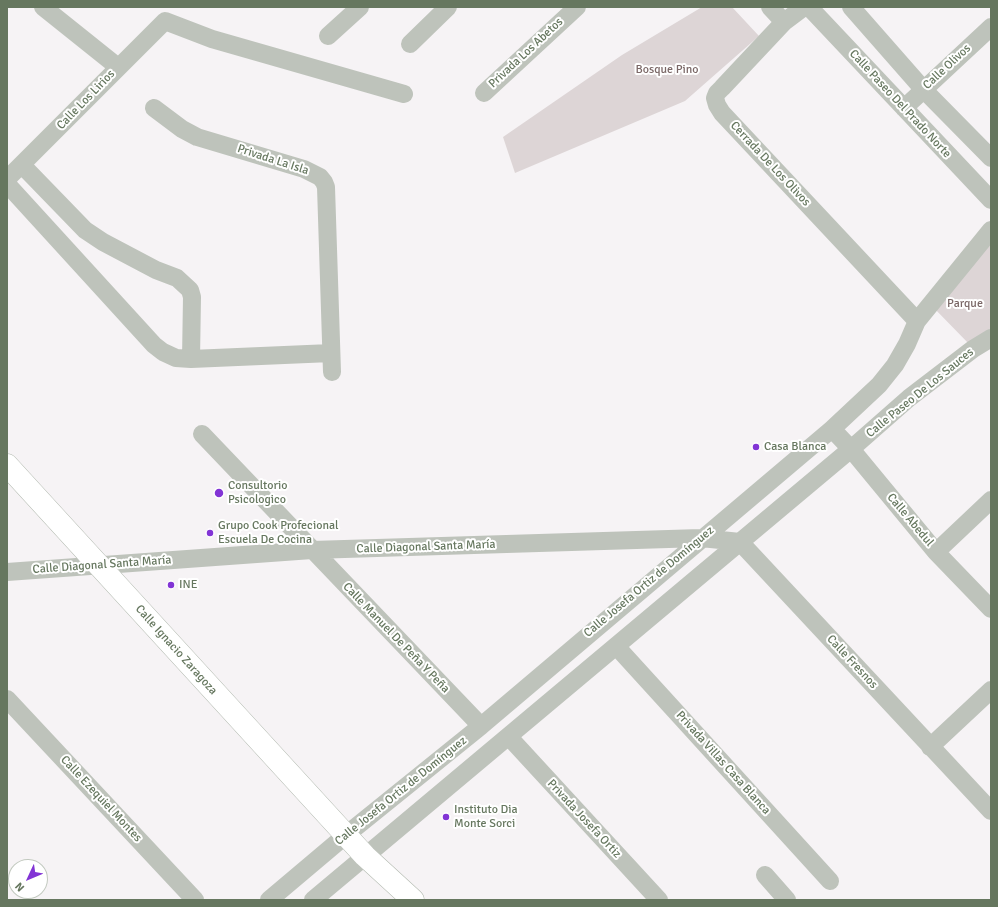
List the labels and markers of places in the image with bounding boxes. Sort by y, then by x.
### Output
place label: Casa Blanca [764,440,826,454]
marker: Casa Blanca [751,442,761,452]
place label: Consultorio Psicologico [228,479,288,507]
marker: Consultorio Psicologico [213,487,225,499]
place label: Grupo Cook Profecional Escuela De Cocina [218,519,339,547]
marker: Grupo Cook Profecional Escuela De Cocina [205,528,215,538]
place label: INE [179,578,197,592]
marker: INE [166,580,176,590]
place label: Instituto Dia Monte Sorci [454,803,518,831]
marker: Instituto Dia Monte Sorci [441,812,451,822]

